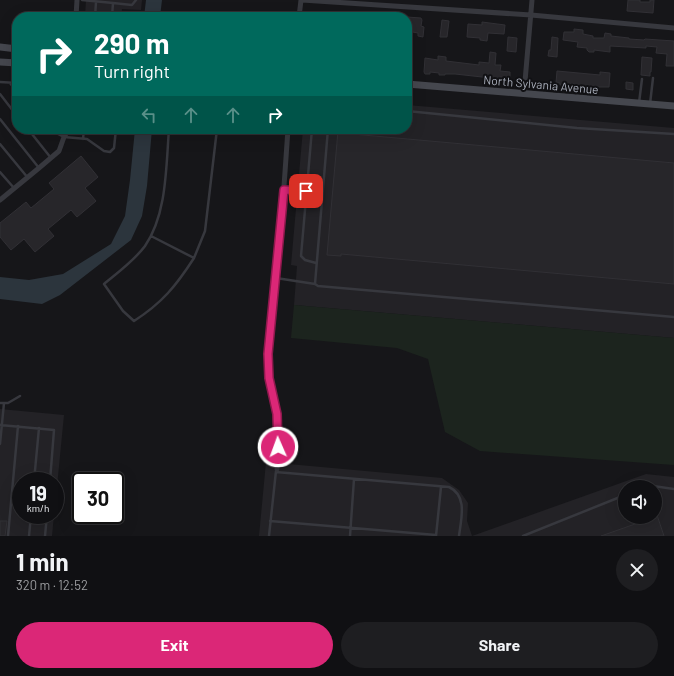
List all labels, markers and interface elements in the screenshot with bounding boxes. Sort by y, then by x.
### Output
text: 290 m [94,26,170,60]
icon: right [28,28,80,80]
text: Turn right [94,60,170,82]
street label: North Sylvania Avenue [483,72,599,96]
icon: left [138,104,160,126]
icon: ahead [180,104,202,126]
icon: ahead [222,104,244,126]
icon: right [264,104,286,126]
pin [289,174,323,208]
icon: arrive [295,180,317,202]
position arrow [257,426,299,468]
speed limit sign: 30 [72,472,124,524]
map controls [618,480,662,524]
button: sound [618,480,662,524]
text: 19 [29,481,47,505]
text: km/h [27,502,49,514]
text: 1 min [16,547,69,576]
button: close [616,549,658,591]
text: 320 m · 12:52 [16,577,88,593]
button: Exit [16,622,333,668]
button: Share [341,622,658,668]

